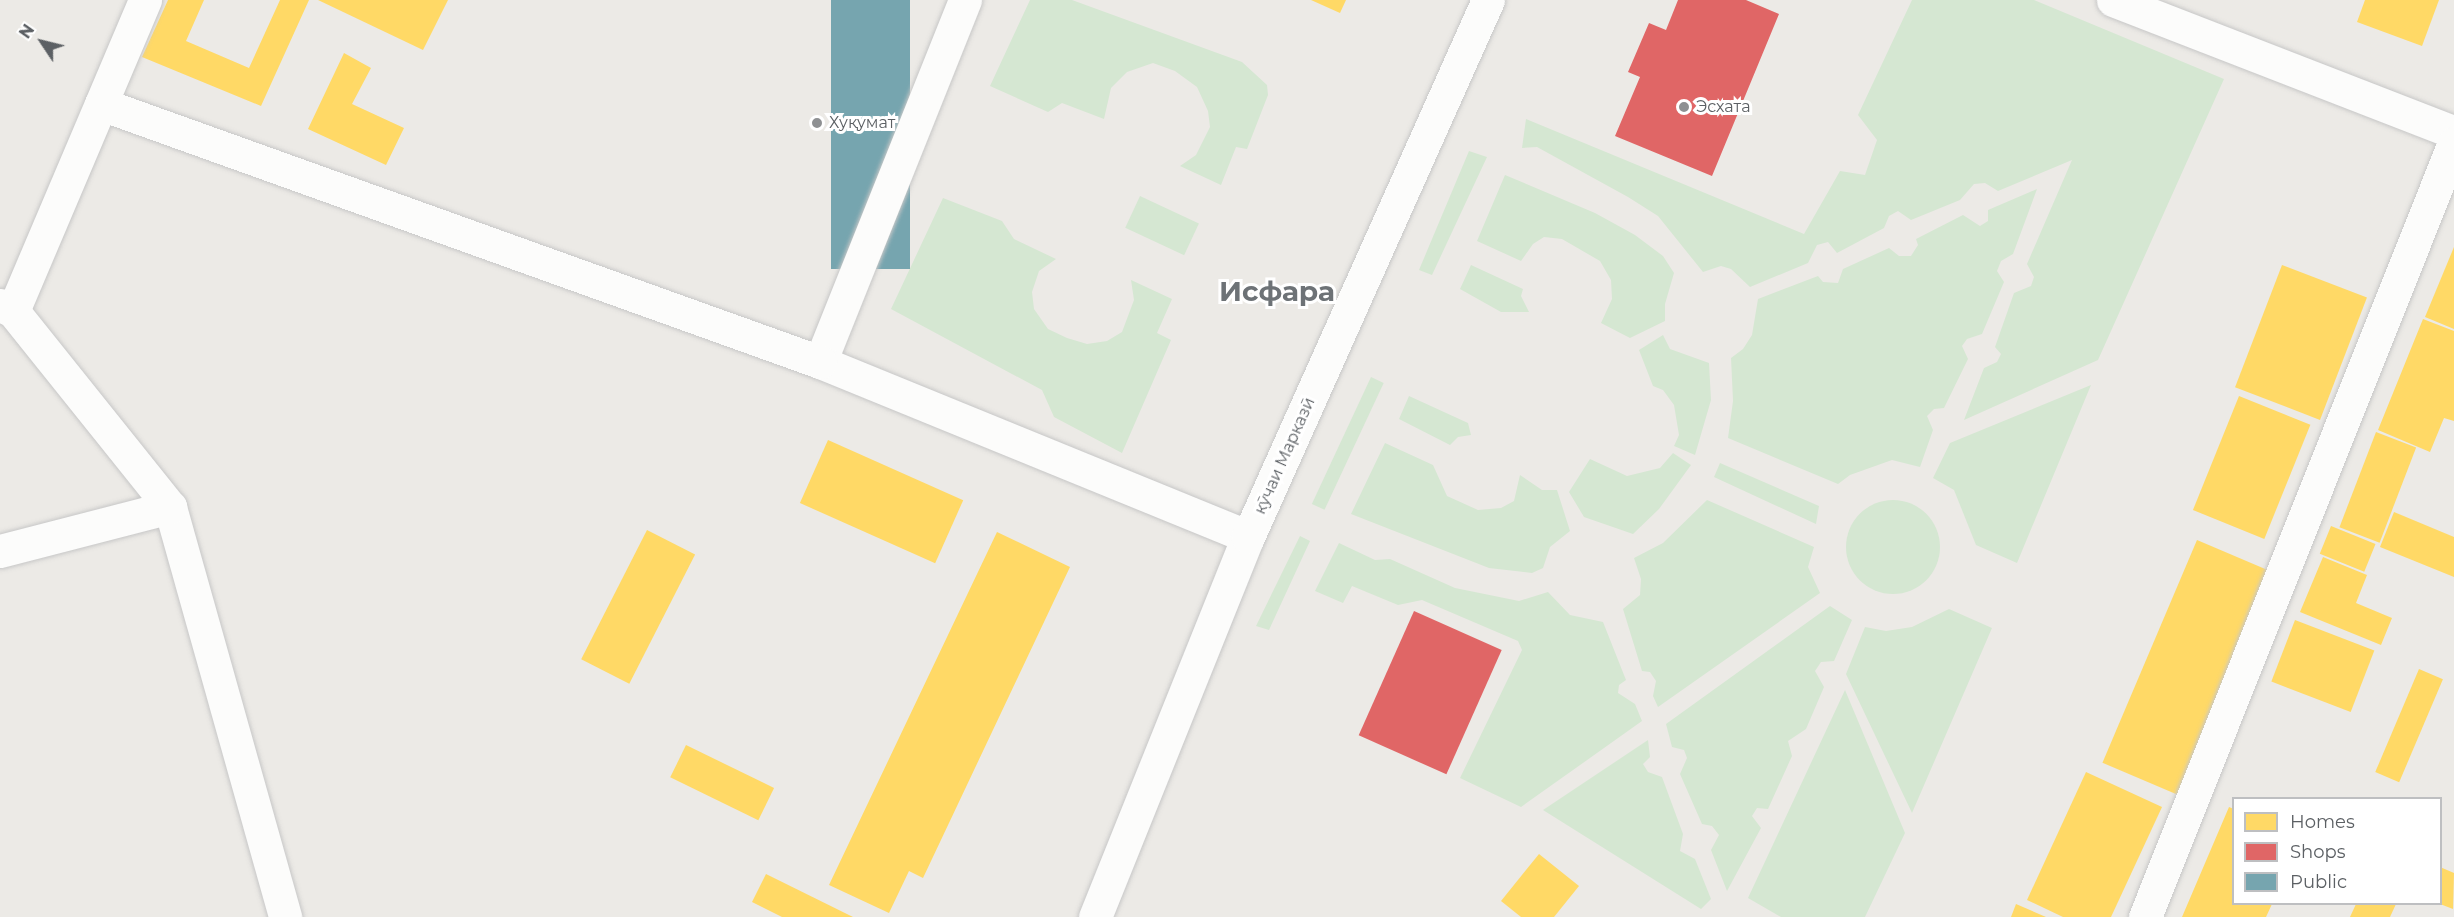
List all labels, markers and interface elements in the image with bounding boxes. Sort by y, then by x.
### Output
north arrow [12,12,72,72]
text: N [15,21,38,42]
place label: Эсхата [1696,97,1751,117]
marker: Эсхата [1677,100,1691,114]
place label: Хуқумат [829,113,895,133]
marker: Хуқумат [810,116,824,130]
district label: Исфара [1219,274,1335,308]
street label: кӯчаи Марказӣ [1251,395,1319,517]
legend [2232,797,2442,905]
text: Homes [2290,811,2355,833]
text: Shops [2290,841,2346,863]
text: Public [2290,871,2347,893]

